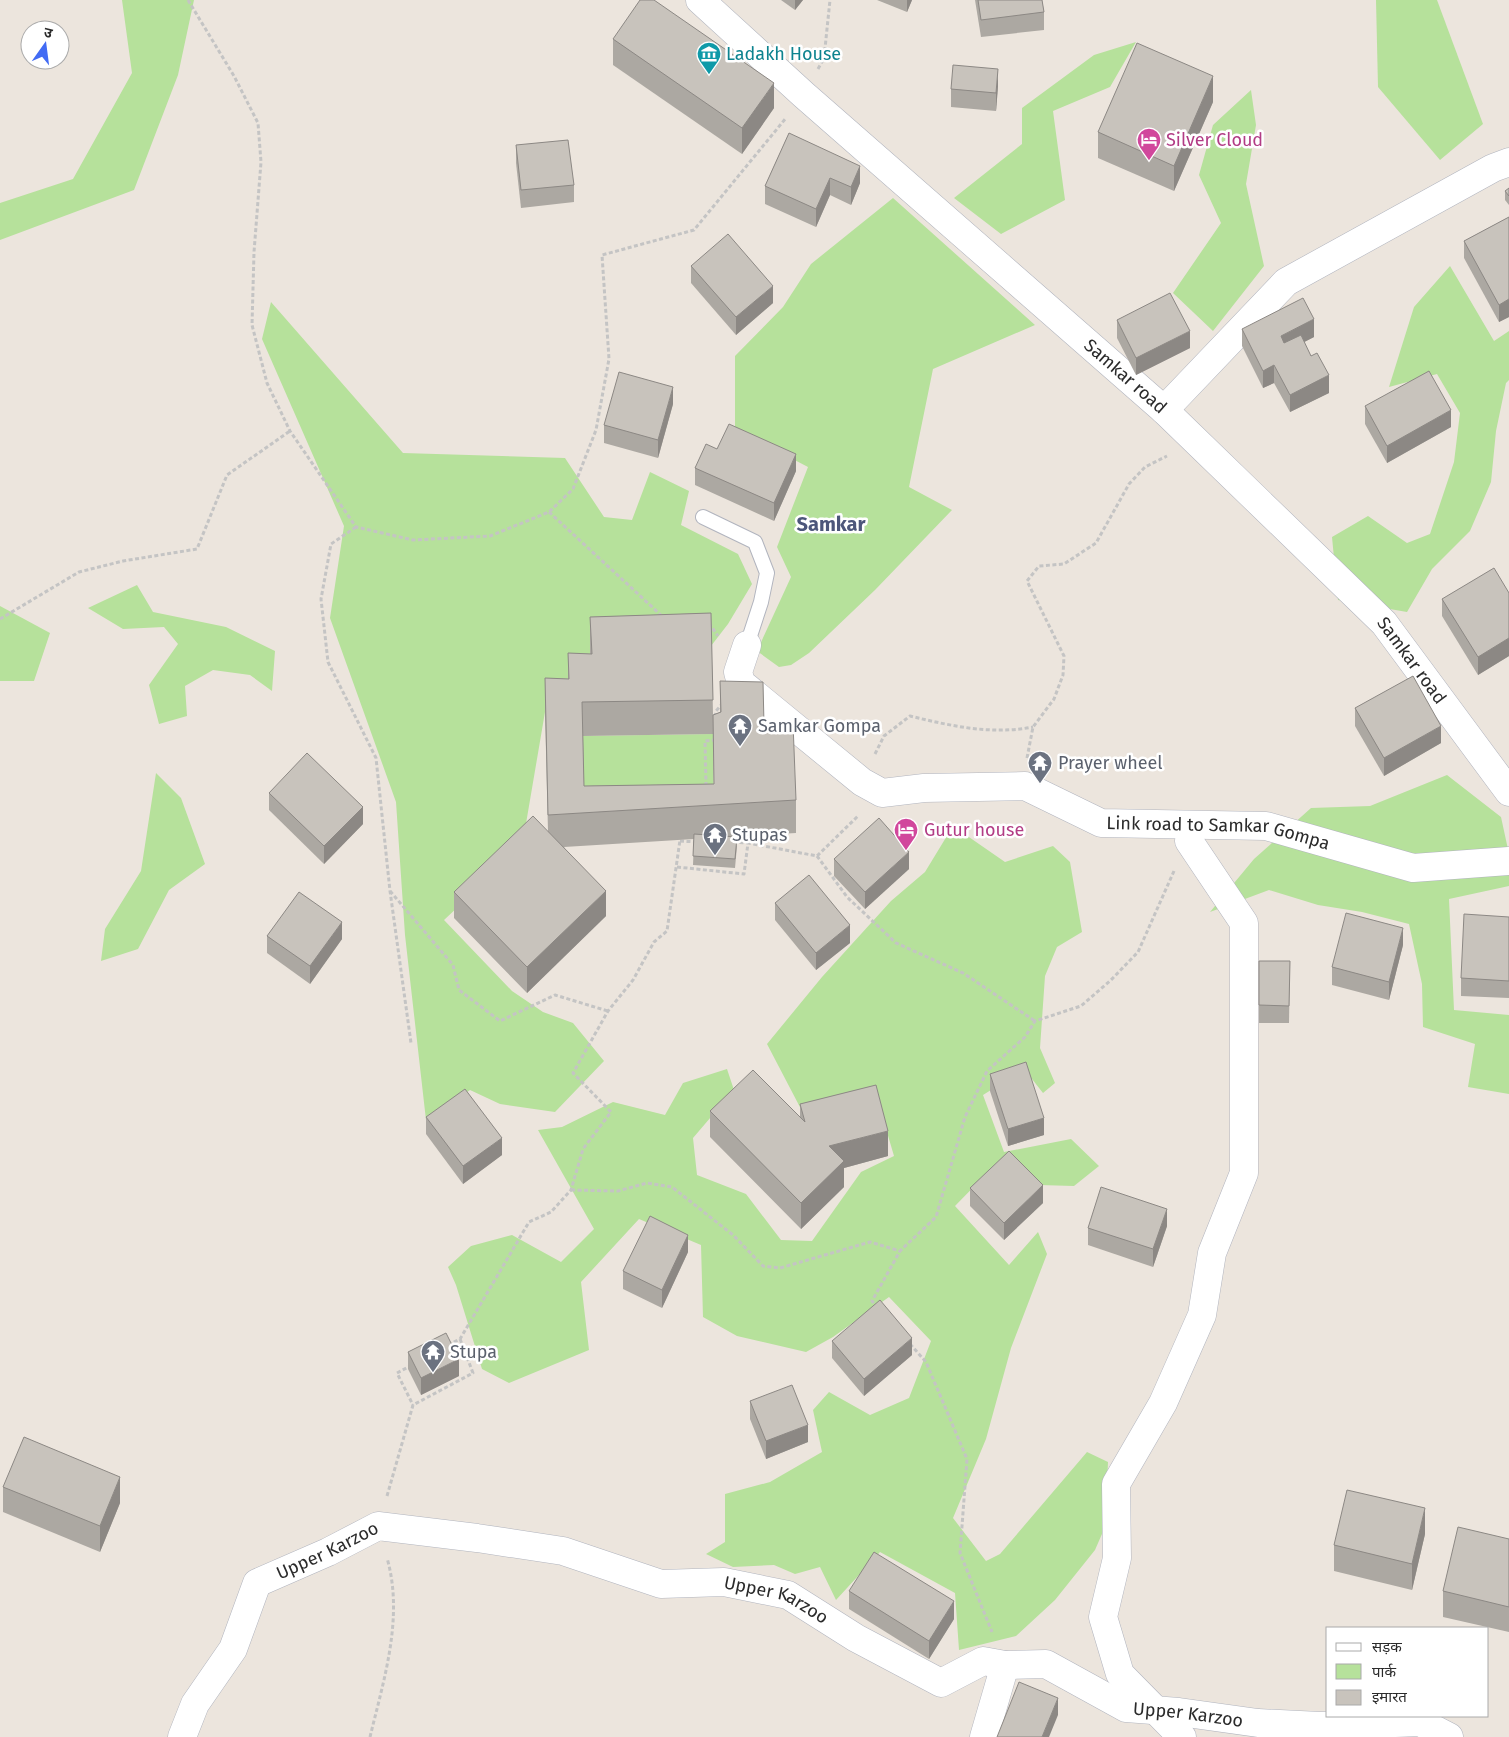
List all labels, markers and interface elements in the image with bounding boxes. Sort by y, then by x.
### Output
north arrow [20,20,70,70]
text: उ [42,24,55,42]
museum icon: Ladakh House [696,41,722,75]
place label: Ladakh House [726,43,841,65]
hotel icon: Silver Cloud [1136,127,1162,161]
place label: Silver Cloud [1166,129,1263,151]
street label: Samkar road [1080,334,1171,418]
district label: Samkar [796,512,866,536]
street label: Samkar road [1372,613,1451,708]
temple icon: Samkar Gompa [727,713,753,747]
place label: Samkar Gompa [758,715,881,737]
temple icon: Prayer wheel [1027,750,1053,784]
place label: Prayer wheel [1058,752,1163,774]
street label: Link road to Samkar Gompa [1106,812,1332,855]
hotel icon: Gutur house [893,817,919,851]
place label: Gutur house [924,819,1024,841]
temple icon: Stupas [702,822,728,856]
place label: Stupas [732,824,787,846]
temple icon: Stupa [420,1339,446,1373]
place label: Stupa [450,1341,497,1363]
street label: Upper Karzoo [273,1517,382,1584]
street label: Upper Karzoo [722,1571,832,1629]
legend [1326,1627,1489,1717]
text: सड़क [1372,1638,1402,1656]
text: पार्क [1372,1663,1396,1681]
text: इमारत [1372,1688,1407,1706]
street label: Upper Karzoo [1132,1698,1245,1732]

